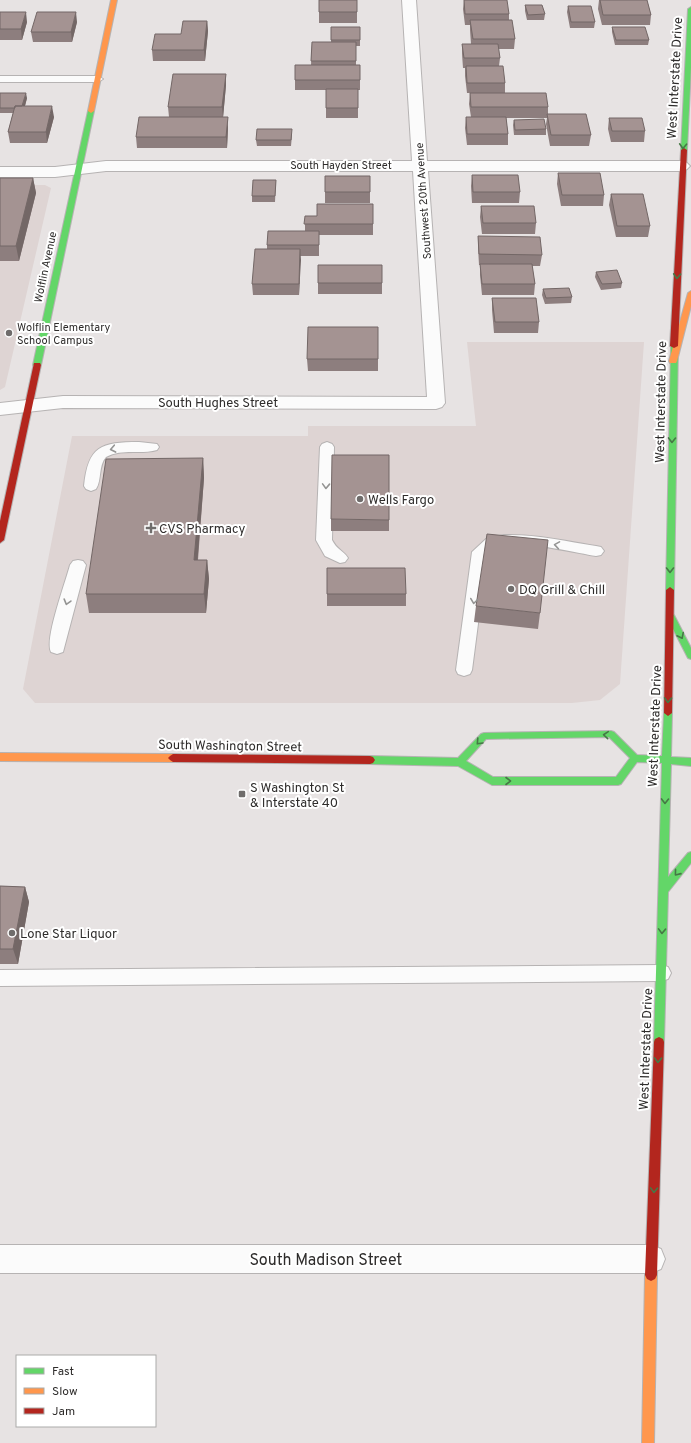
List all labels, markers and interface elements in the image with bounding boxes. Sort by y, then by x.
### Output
street label: West Interstate Drive [665,17,687,139]
street label: Southwest 20th Avenue [413,142,435,260]
one-way arrow [679,143,688,149]
street label: South Hayden Street [290,159,392,173]
street label: Wolflin Avenue [32,230,60,304]
one-way arrow [673,273,681,279]
place label: Wolflin Elementary School Campus [17,321,111,348]
marker: Wolflin Elementary School Campus [4,328,14,338]
street label: West Interstate Drive [653,341,671,463]
street label: South Hughes Street [158,396,278,412]
one-way arrow [668,437,676,443]
one-way arrow [110,444,116,453]
one-way arrow [321,483,330,489]
place label: Wells Fargo [368,493,434,509]
marker: Wells Fargo [355,494,365,504]
place label: CVS Pharmacy [159,522,246,538]
marker: CVS Pharmacy [146,523,156,533]
one-way arrow [554,541,560,550]
one-way arrow [666,567,674,573]
place label: DQ Grill & Chill [519,583,605,599]
marker: DQ Grill & Chill [506,584,516,594]
one-way arrow [63,598,72,605]
one-way arrow [470,598,479,604]
one-way arrow [676,632,683,639]
street label: West Interstate Drive [646,665,666,787]
one-way arrow [663,697,672,703]
one-way arrow [603,730,609,739]
one-way arrow [476,737,483,745]
street label: South Washington Street [158,738,302,756]
one-way arrow [505,777,511,785]
place label: S Washington St & Interstate 40 [250,781,345,812]
marker: S Washington St & Interstate 40 [237,789,247,799]
one-way arrow [661,798,669,804]
one-way arrow [675,868,682,875]
place label: Lone Star Liquor [20,927,117,943]
marker: Lone Star Liquor [7,928,17,938]
one-way arrow [658,928,667,934]
street label: West Interstate Drive [637,988,657,1110]
one-way arrow [654,1057,662,1063]
one-way arrow [650,1187,658,1193]
street label: South Madison Street [250,1251,402,1271]
legend [16,1355,156,1427]
text: Fast [52,1364,74,1380]
text: Slow [52,1384,78,1400]
text: Jam [52,1404,75,1420]

